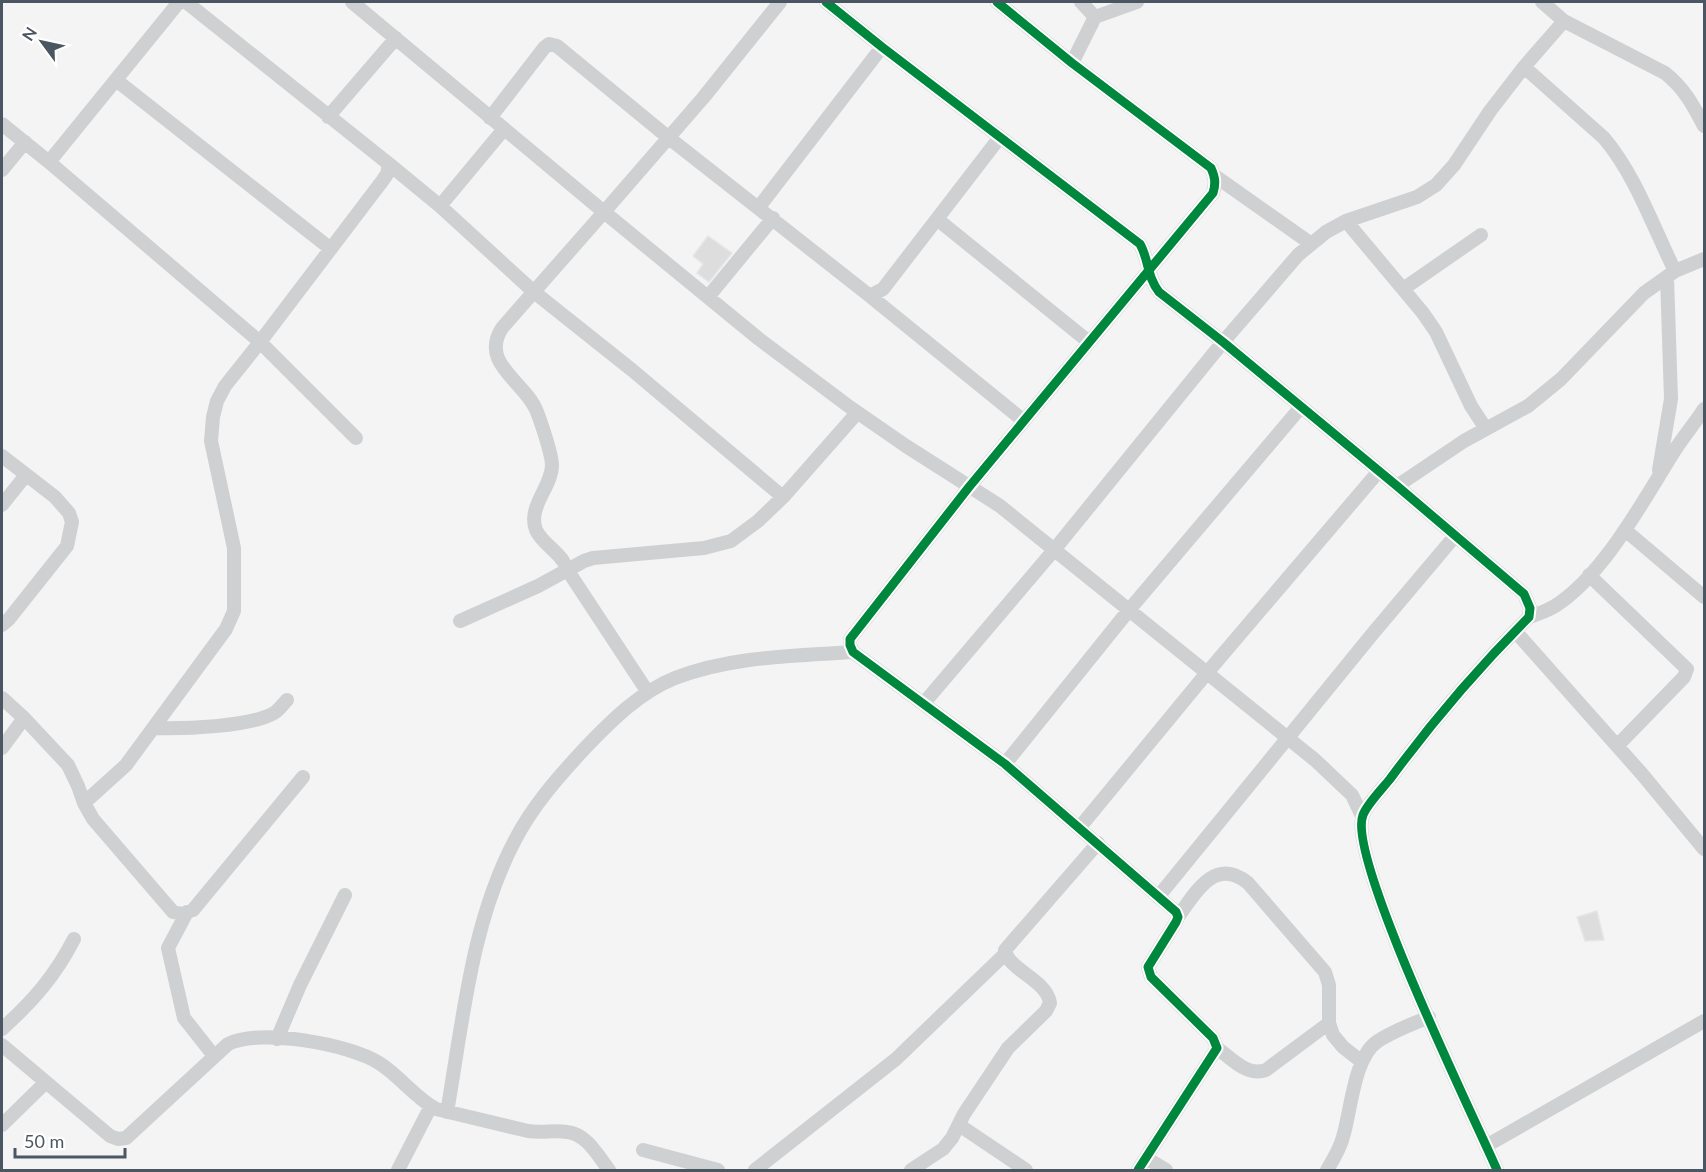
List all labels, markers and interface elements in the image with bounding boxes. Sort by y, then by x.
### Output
north arrow [12,12,72,72]
text: N [18,23,40,44]
scale bar [15,1121,124,1159]
text: 50 m [24,1130,64,1152]

